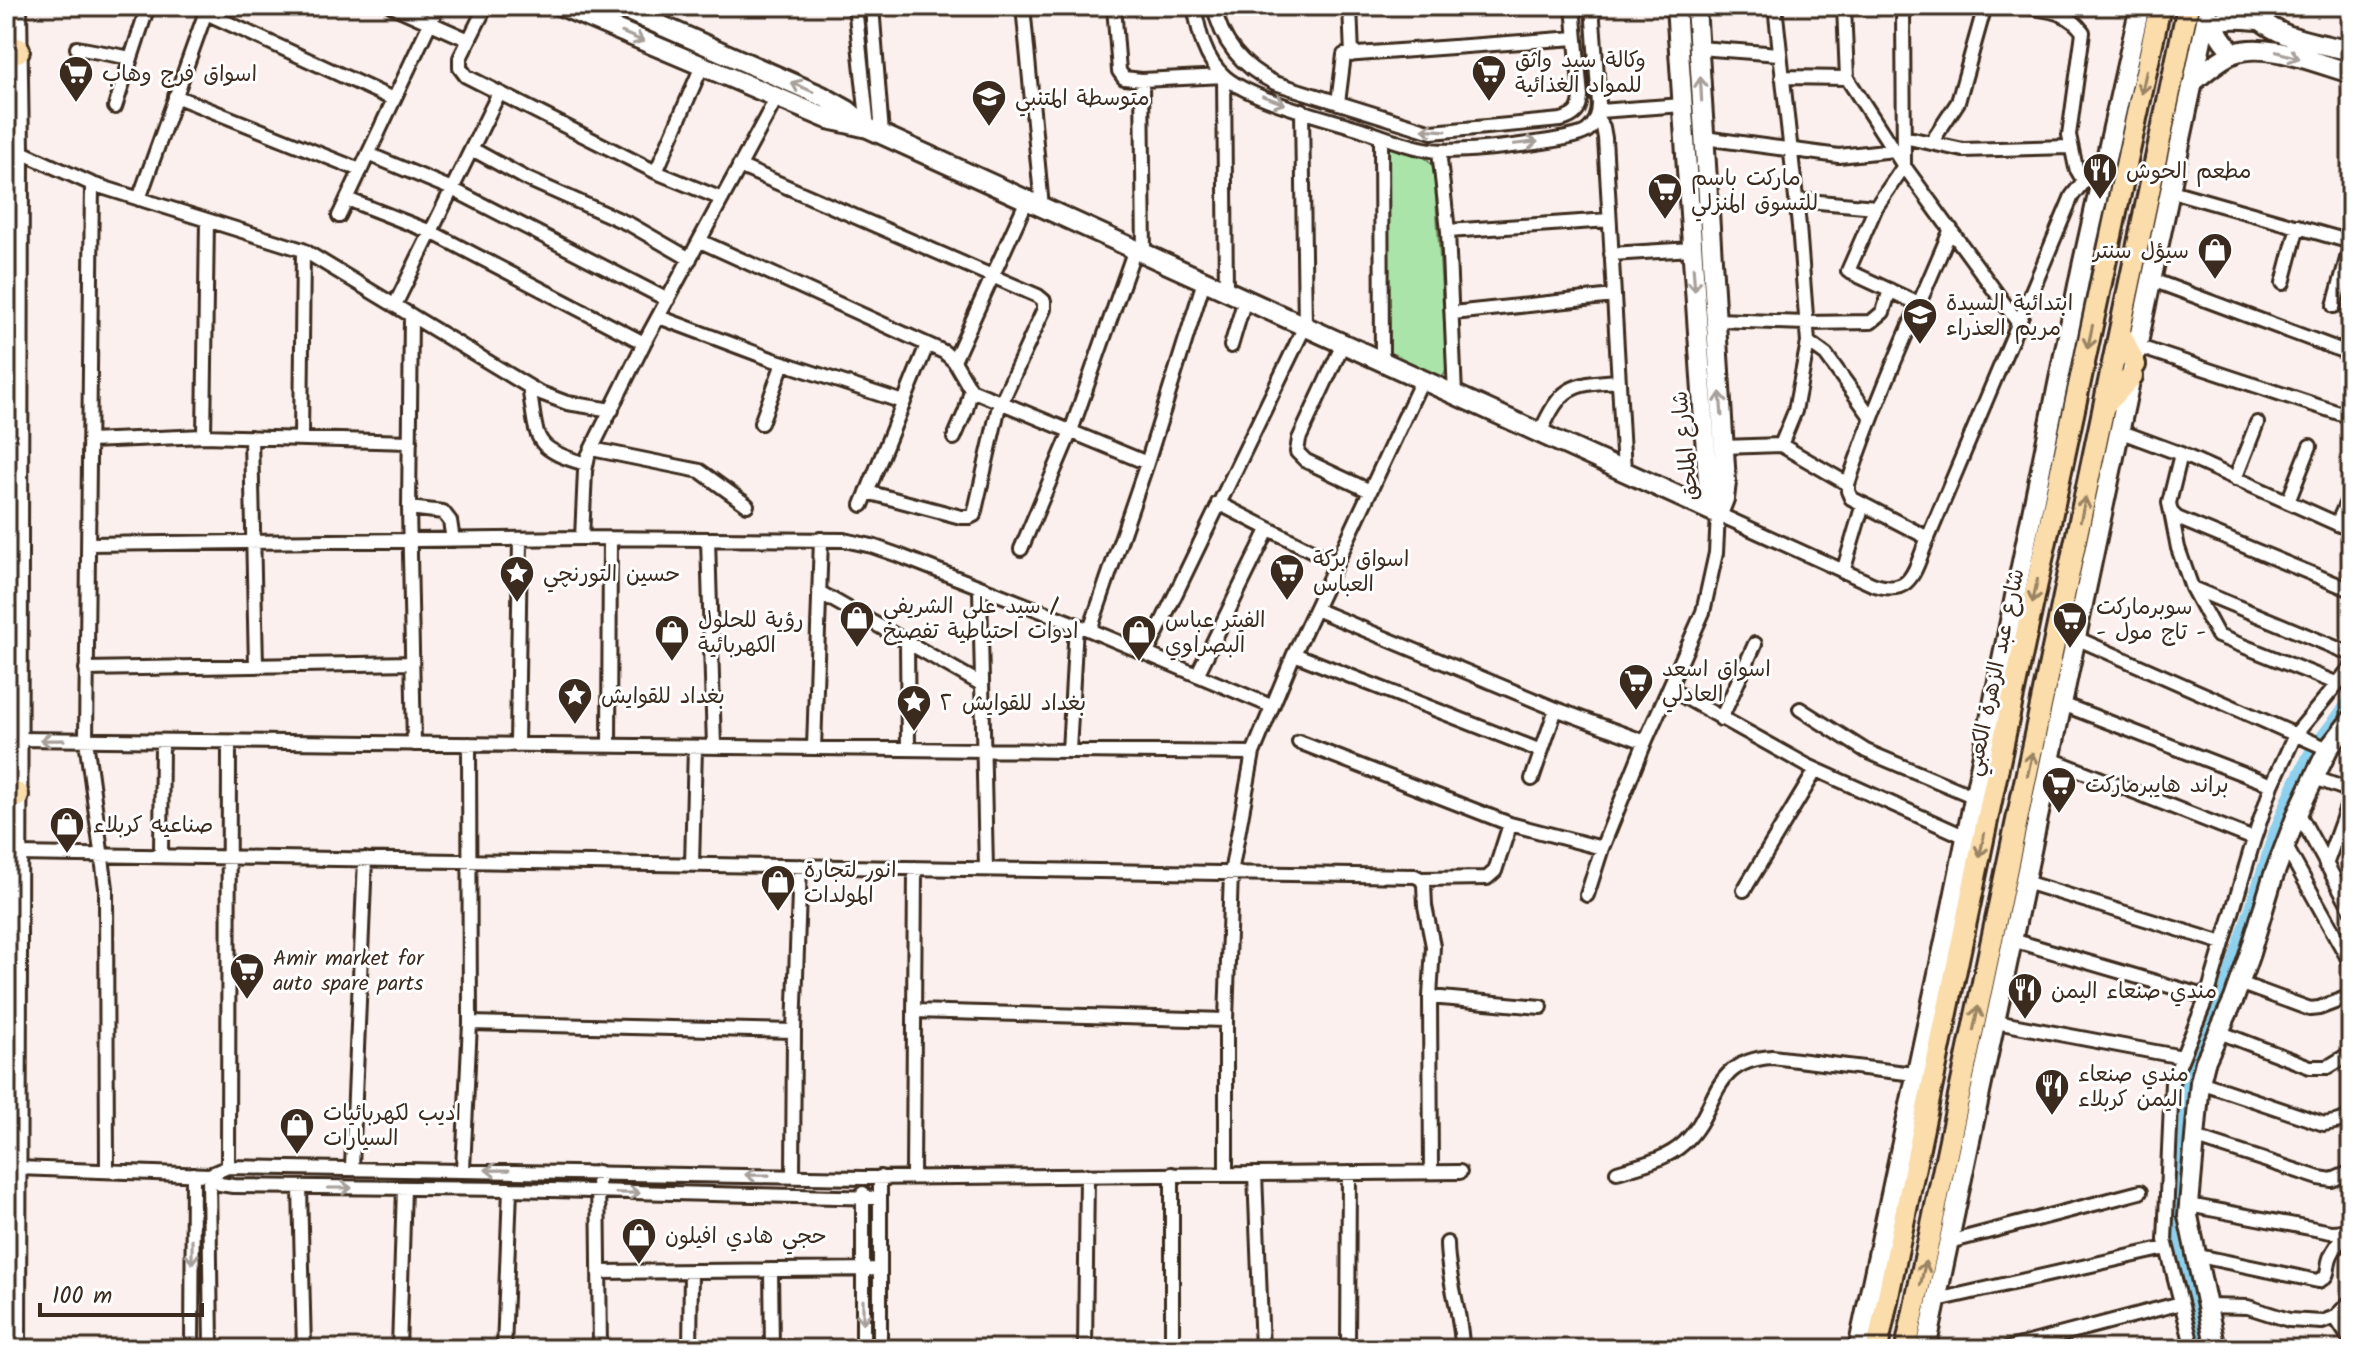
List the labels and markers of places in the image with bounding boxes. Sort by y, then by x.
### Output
place label: وكالة سيد واثق للمواد الغذائية [1515,44,1646,104]
supermarket icon: وكالة سيد واثق للمواد الغذائية [1470,53,1508,103]
supermarket icon: اسواق فرج وهاب [57,54,95,104]
place label: اسواق فرج وهاب [102,58,257,93]
school or university icon: متوسطة المتنبي [970,78,1008,128]
place label: متوسطة المتنبي [1015,82,1150,117]
restaurant icon: مطعم الحوش [2081,151,2119,201]
place label: مطعم الحوش [2126,155,2252,190]
place label: ماركت باسم للتسوق المنزلي [1691,162,1818,222]
supermarket icon: ماركت باسم للتسوق المنزلي [1646,171,1684,221]
shop icon: سيؤل سنتر [2196,231,2234,281]
place label: سيؤل سنتر [2091,235,2189,270]
place label: ابتدائية السيدة مريم العذراء [1946,287,2073,347]
school or university icon: ابتدائية السيدة مريم العذراء [1901,296,1939,346]
place label: اسواق بركة العباس [1313,543,1409,603]
supermarket icon: اسواق بركة العباس [1268,552,1306,602]
place icon: حسين التورنچي [498,554,536,604]
place label: حسين التورنچي [543,558,680,593]
place label: سيد علي الشريفي / ادوات احتياطية تفصيخ [883,590,1079,650]
place label: سوبرماركت - تاج مول - [2096,591,2206,651]
shop icon: سيد علي الشريفي / ادوات احتياطية تفصيخ [838,599,876,649]
supermarket icon: سوبرماركت - تاج مول - [2051,600,2089,650]
place label: رؤية للحلول الكهربائية [698,604,804,664]
place label: الفيتر عباس البصراوي [1165,604,1266,664]
shop icon: رؤية للحلول الكهربائية [653,613,691,663]
shop icon: الفيتر عباس البصراوي [1120,613,1158,663]
place label: اسواق اسعد العادلي [1662,653,1771,713]
supermarket icon: اسواق اسعد العادلي [1617,662,1655,712]
place icon: بغداد للقوايش [556,676,594,726]
place label: بغداد للقوايش [601,680,725,715]
place icon: بغداد للقوايش ٢ [895,683,933,733]
place label: بغداد للقوايش ٢ [940,687,1086,722]
supermarket icon: براند هايبرماركت [2040,765,2078,815]
place label: براند هايبرماركت [2085,769,2229,804]
shop icon: صناعيه كربلاء [48,805,86,855]
place label: صناعيه كربلاء [93,809,213,844]
place label: انور لتجارة المولدات [804,854,896,914]
shop icon: انور لتجارة المولدات [759,863,797,913]
place label: Amir market for auto spare parts [273,942,425,1002]
supermarket icon: Amir market for auto spare parts [228,951,266,1001]
restaurant icon: مندي صنعاء اليمن [2006,971,2044,1021]
place label: مندي صنعاء اليمن [2051,975,2217,1010]
place label: مندي صنعاء اليمن كربلاء [2078,1058,2189,1118]
restaurant icon: مندي صنعاء اليمن كربلاء [2033,1067,2071,1117]
place label: اديب لكهربائيات السيارات [323,1097,461,1157]
shop icon: اديب لكهربائيات السيارات [278,1106,316,1156]
shop icon: حجي هادي افيلون [620,1216,658,1266]
place label: حجي هادي افيلون [665,1220,827,1255]

